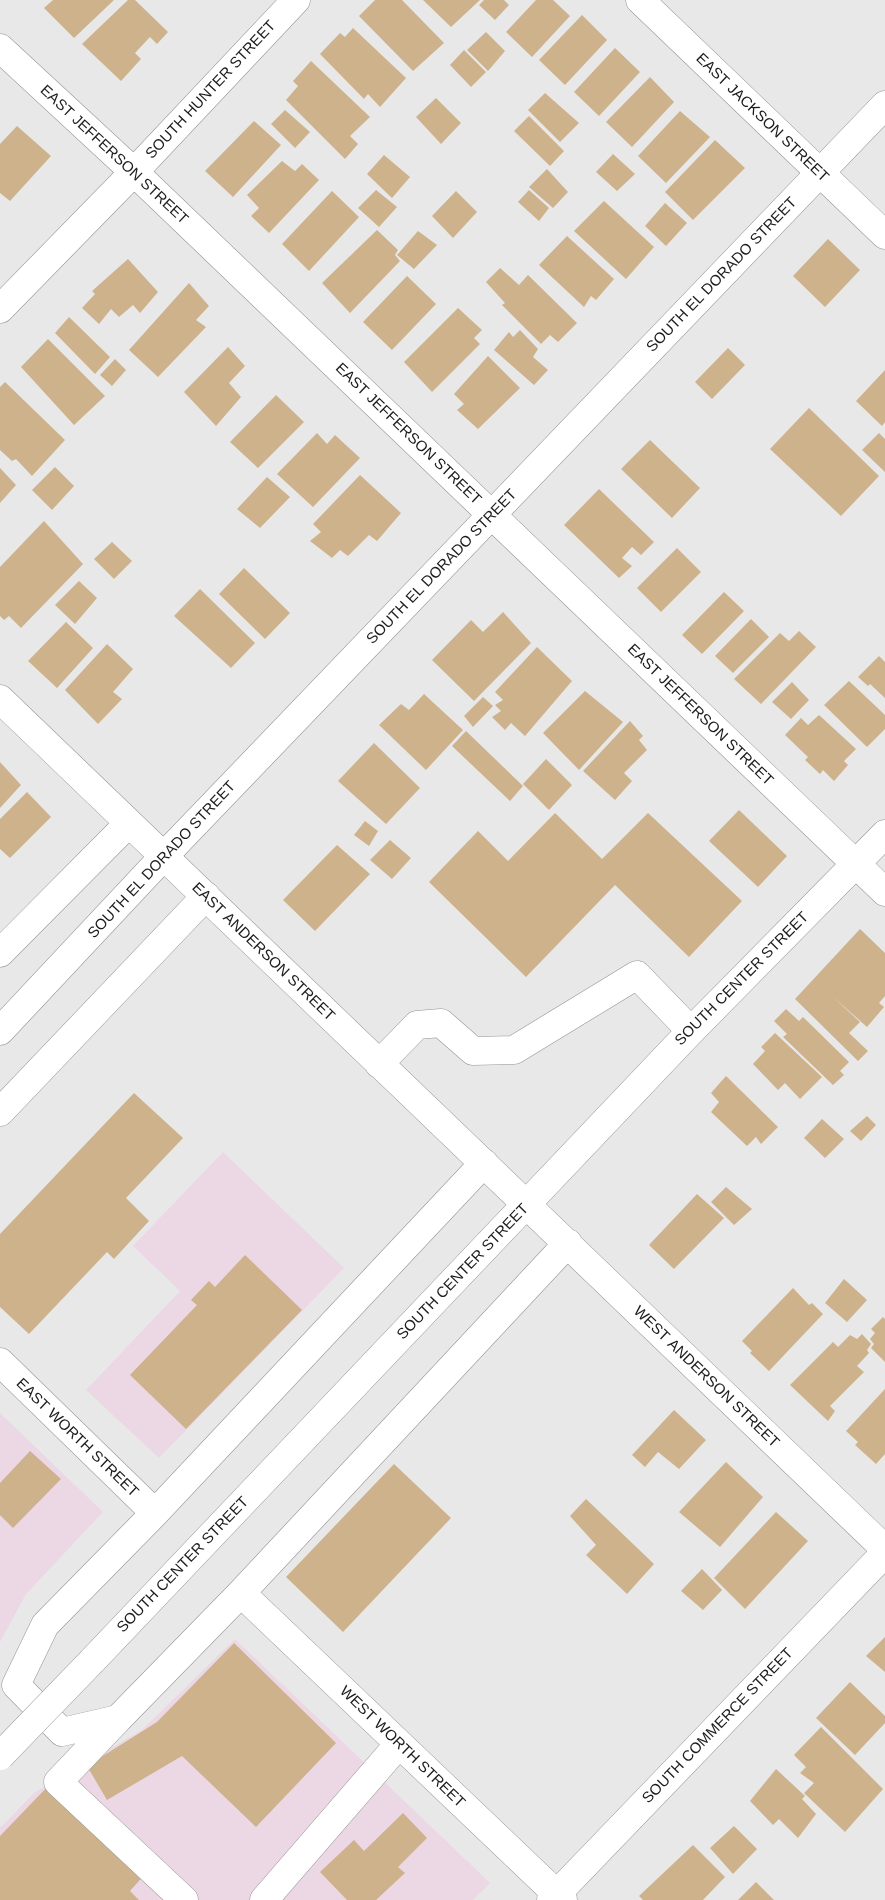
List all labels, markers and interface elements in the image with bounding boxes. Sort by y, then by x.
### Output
street label: SOUTH HUNTER STREET [142,17,280,163]
street label: EAST JACKSON STREET [692,50,832,186]
street label: EAST JEFFERSON STREET [36,82,192,228]
street label: SOUTH EL DORADO STREET [643,194,801,356]
street label: EAST JEFFERSON STREET [331,359,485,509]
street label: SOUTH EL DORADO STREET [363,486,521,648]
street label: EAST JEFFERSON STREET [623,640,777,790]
street label: SOUTH EL DORADO STREET [84,778,240,942]
street label: EAST ANDERSON STREET [188,879,338,1025]
street label: SOUTH CENTER STREET [671,908,813,1050]
street label: SOUTH CENTER STREET [393,1200,533,1344]
street label: WEST ANDERSON STREET [629,1303,783,1451]
street label: EAST WORTH STREET [12,1375,142,1501]
street label: SOUTH CENTER STREET [113,1493,253,1637]
street label: SOUTH COMMERCE STREET [639,1645,797,1807]
street label: WEST WORTH STREET [336,1682,468,1812]

